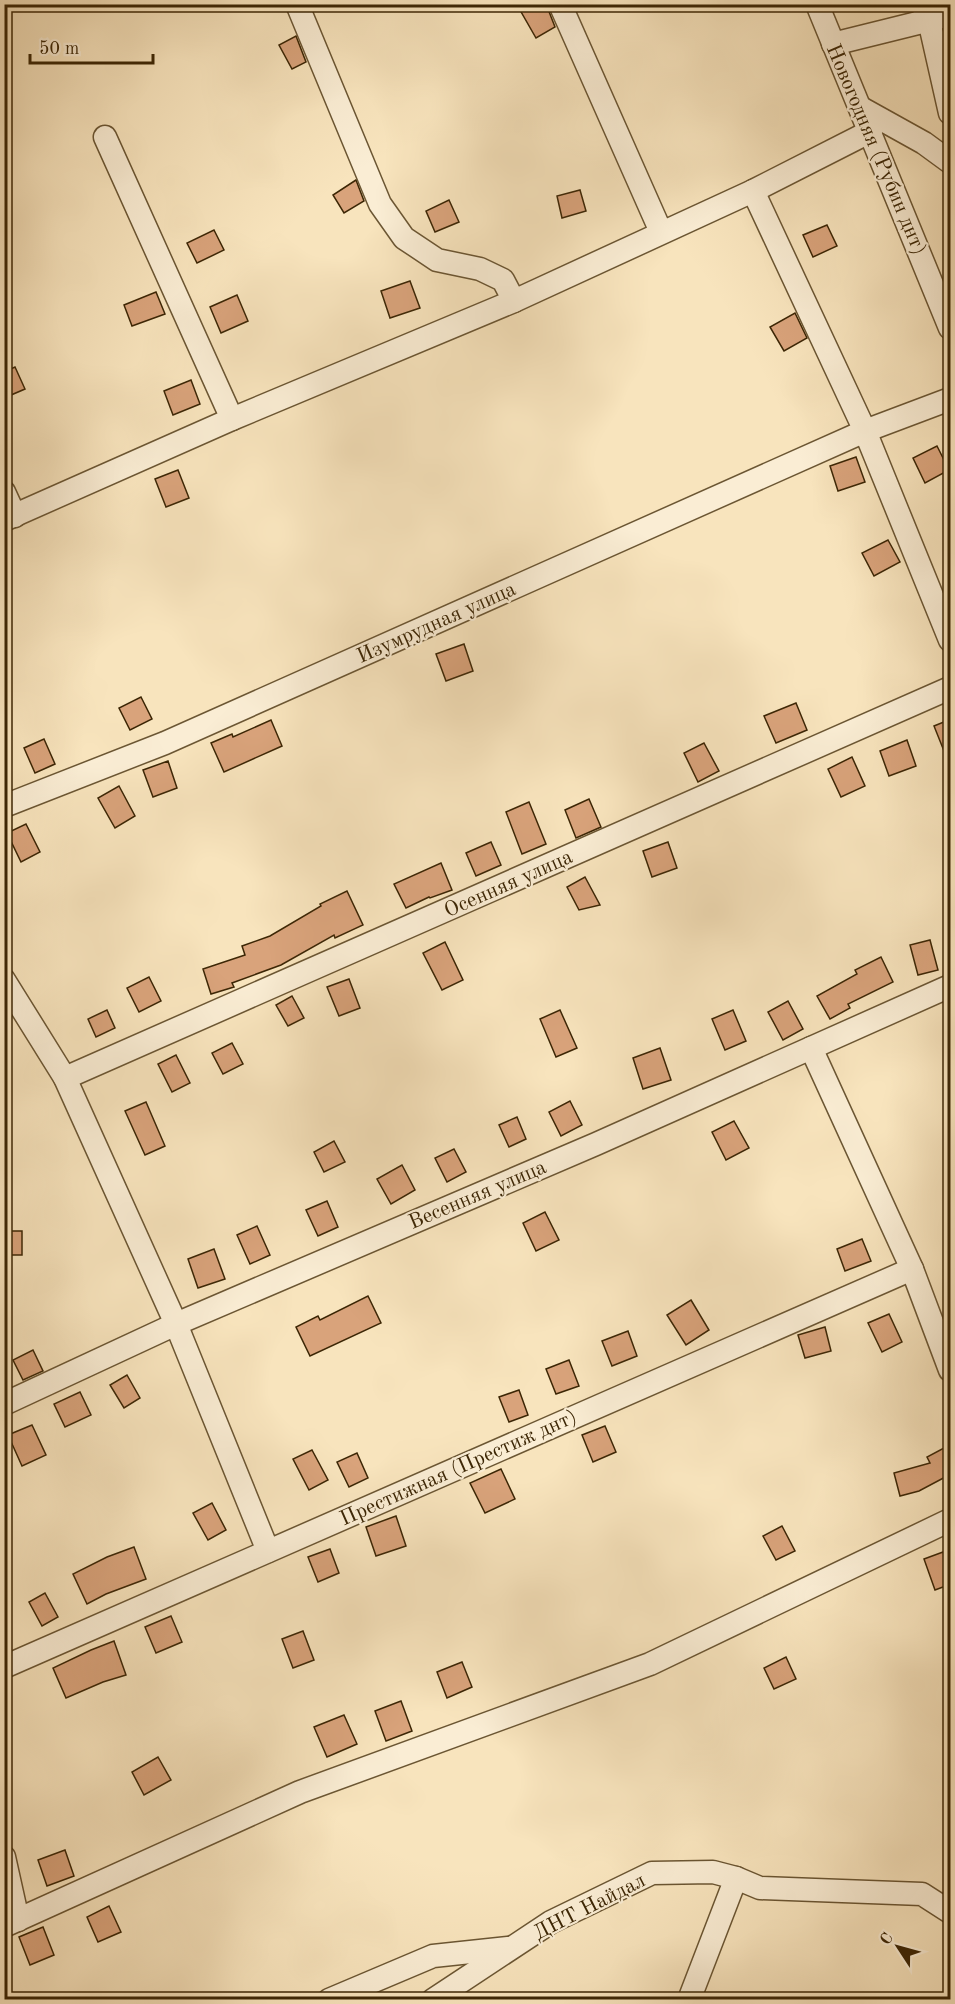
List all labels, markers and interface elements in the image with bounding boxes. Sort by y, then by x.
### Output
scale bar [30,27,153,65]
text: 50 m [39,40,79,58]
street label: Новогодняя (Рубин днт) [822,41,930,258]
street label: Изумрудная улица [354,579,519,668]
street label: Осенняя улица [441,847,576,922]
street label: Весенняя улица [406,1157,550,1234]
street label: Престижная (Престиж днт) [337,1407,580,1530]
street label: ДНТ Найдал [530,1870,649,1944]
north arrow [868,1917,928,1977]
text: С [878,1930,897,1948]

